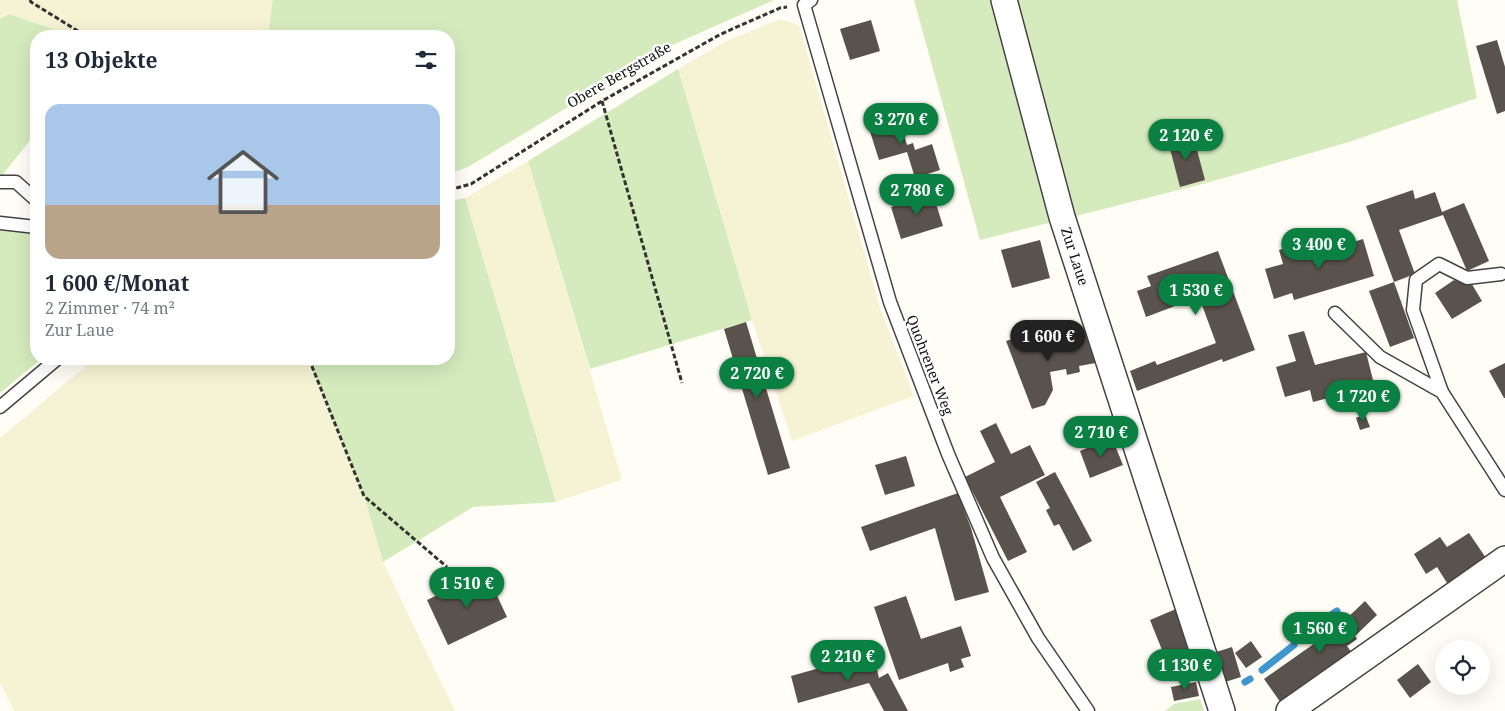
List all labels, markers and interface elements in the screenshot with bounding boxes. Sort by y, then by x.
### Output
street label: Obere Bergstraße [563,37,674,112]
text: 13 Objekte [45,46,158,74]
icon: filters [412,46,440,74]
pin: 3 270 € [855,102,947,145]
text: 3 270 € [874,108,928,130]
pin: 2 120 € [1140,119,1232,161]
text: 2 120 € [1159,124,1213,146]
icon: home [198,137,288,227]
pin: 2 780 € [871,174,963,216]
text: 2 780 € [890,179,944,201]
street label: Zur Laue [1057,225,1094,288]
pin: 3 400 € [1273,228,1365,270]
text: 3 400 € [1292,233,1346,255]
text: 1 600 €/Monat [45,269,189,297]
pin: 1 530 € [1150,274,1242,316]
text: 1 530 € [1169,279,1223,301]
text: 2 Zimmer · 74 m² [45,297,175,319]
street label: Quohrener Weg [903,312,958,418]
text: Zur Laue [45,319,114,341]
pin: 1 600 € [1002,320,1094,362]
text: 1 600 € [1021,325,1075,347]
pin: 2 720 € [711,356,803,399]
text: 2 720 € [730,362,784,384]
pin: 1 720 € [1317,380,1409,422]
text: 1 720 € [1336,385,1390,407]
pin: 2 710 € [1055,416,1147,458]
text: 2 710 € [1074,421,1128,443]
pin: 1 510 € [421,566,513,609]
text: 1 510 € [440,572,494,594]
pin: 1 560 € [1274,612,1366,654]
text: 1 560 € [1293,617,1347,639]
pin: 2 210 € [802,640,894,682]
map controls [1435,640,1490,695]
button: locate [1435,640,1490,695]
text: 2 210 € [821,645,875,667]
pin: 1 130 € [1139,648,1231,691]
text: 1 130 € [1158,654,1212,676]

